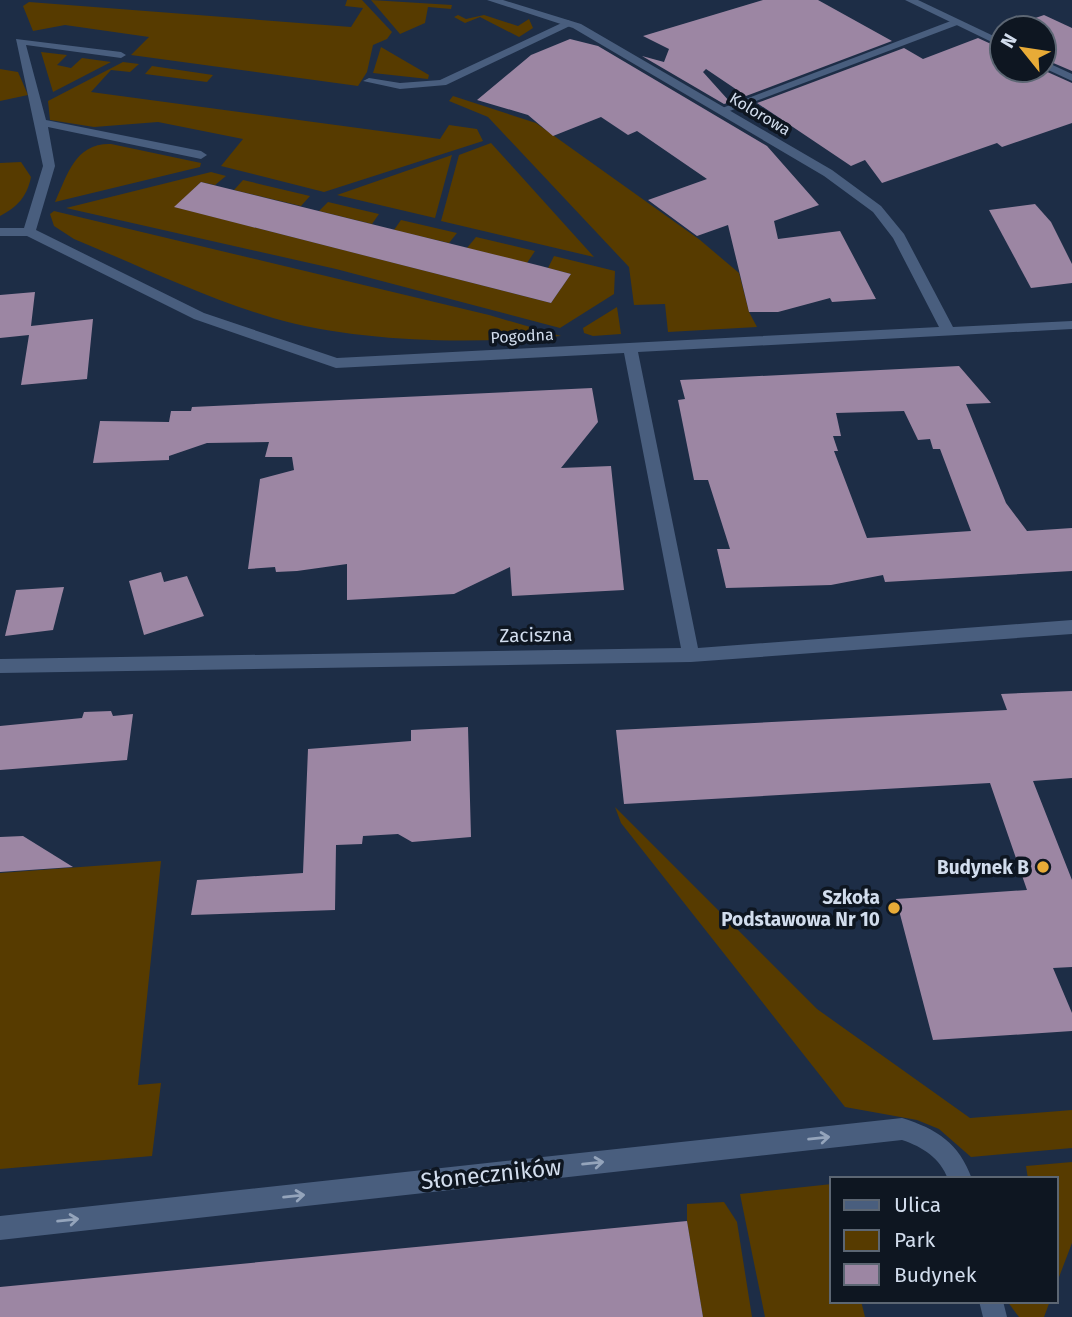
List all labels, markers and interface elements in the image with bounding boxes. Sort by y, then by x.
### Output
north arrow [988,14,1058,84]
text: N [996,30,1022,52]
street label: Kolorowa [726,88,794,140]
street label: Pogodna [490,325,554,347]
street label: Zaciszna [499,623,573,647]
place label: Budynek B [937,856,1029,879]
marker: Budynek B [1035,859,1051,875]
place label: Szkoła Podstawowa Nr 10 [721,886,880,931]
marker: Szkoła Podstawowa Nr 10 [886,900,902,916]
one-way arrow [808,1132,830,1145]
street label: Słoneczników [419,1153,563,1195]
one-way arrow [581,1156,604,1169]
legend [830,1177,1058,1303]
one-way arrow [282,1189,305,1202]
text: Ulica [894,1192,941,1218]
one-way arrow [56,1214,79,1227]
text: Park [894,1227,936,1253]
text: Budynek [894,1262,977,1288]

